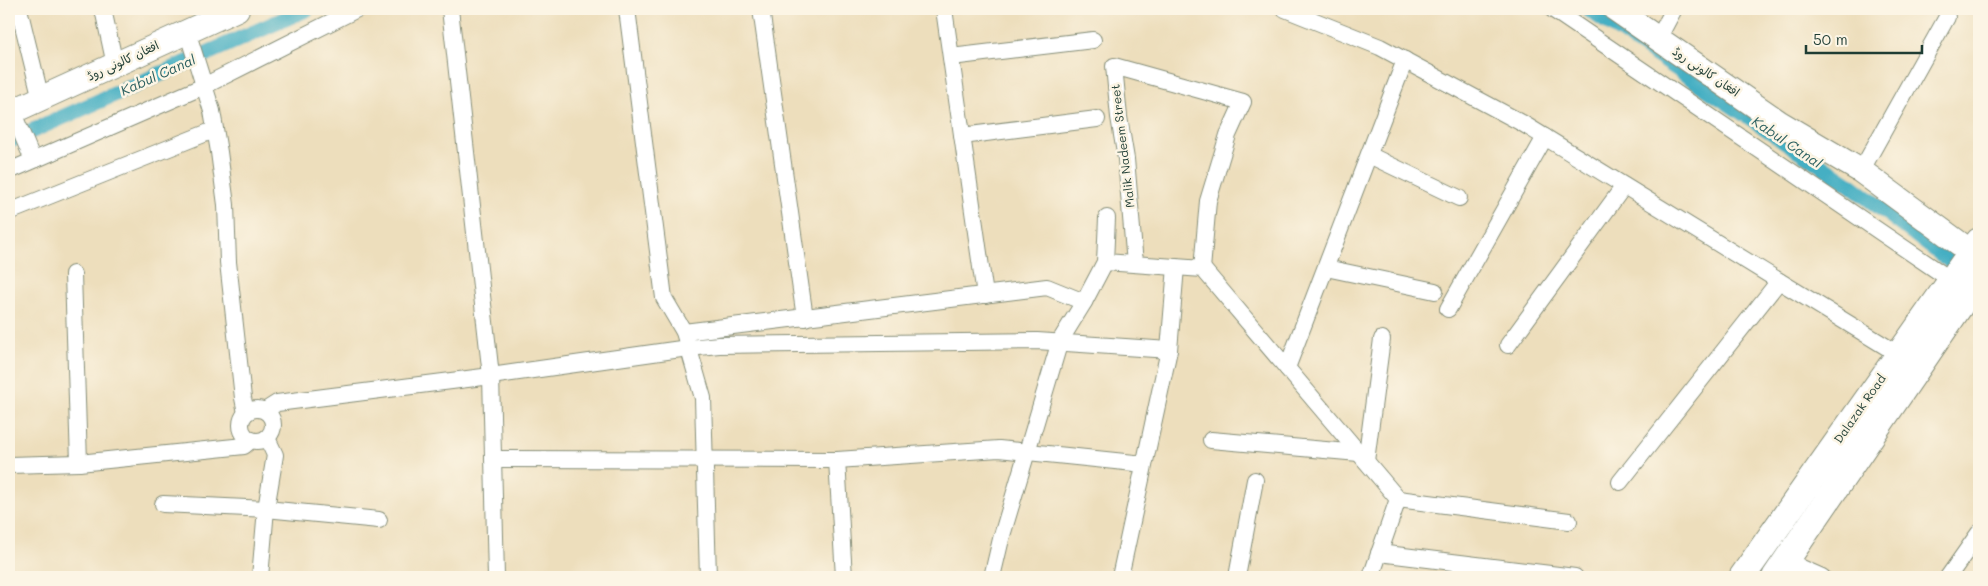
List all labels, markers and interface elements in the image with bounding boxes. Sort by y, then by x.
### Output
scale bar [1806,22,1922,54]
text: 50 m [1813,29,1848,49]
street label: افغان کالونی روڈ [84,36,162,85]
street label: افغان کالونی روڈ [1669,43,1743,100]
water label: Kabul Canal [117,49,199,100]
street label: Malik Nadeem Street [1106,83,1138,209]
water label: Kabul Canal [1749,111,1826,172]
street label: Dalazak Road [1830,371,1889,446]

